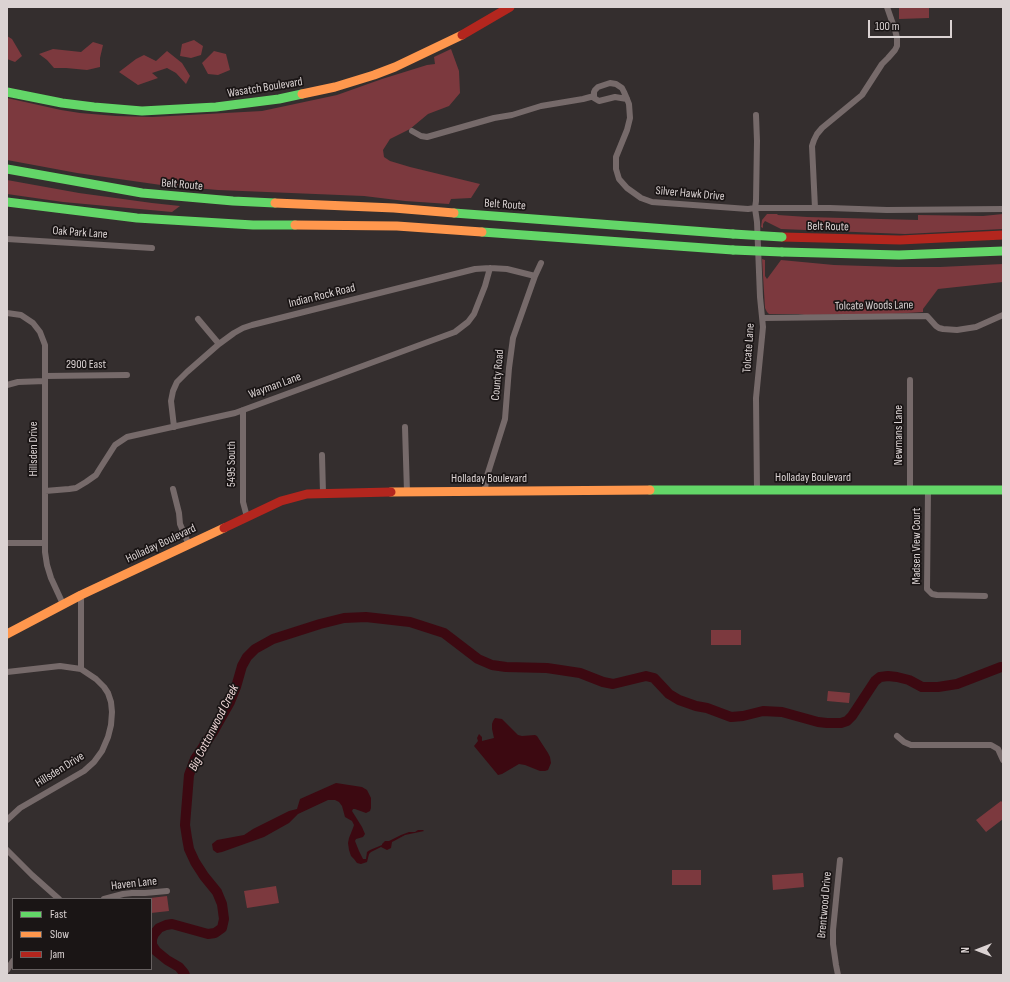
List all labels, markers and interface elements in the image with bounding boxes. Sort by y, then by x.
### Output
scale bar [870,12,954,38]
text: 100 m [875,19,900,34]
street label: Wasatch Boulevard [226,75,304,101]
street label: Belt Route [161,176,203,194]
street label: Silver Hawk Drive [655,184,725,204]
street label: Belt Route [484,196,526,214]
street label: Belt Route [807,219,849,235]
street label: Oak Park Lane [52,224,108,242]
street label: Indian Rock Road [287,281,357,311]
street label: Tolcate Woods Lane [835,298,913,314]
street label: Tolcate Lane [740,323,758,373]
street label: County Road [489,349,507,401]
street label: 2900 East [66,358,106,372]
street label: Wayman Lane [247,370,303,402]
street label: Newmans Lane [892,405,906,465]
street label: Hillsden Drive [27,422,41,476]
street label: 5495 South [225,441,239,487]
street label: Holladay Boulevard [775,471,851,485]
street label: Holladay Boulevard [451,472,527,486]
street label: Madsen View Court [910,508,924,584]
street label: Holladay Boulevard [124,521,198,567]
water label: Big Cottonwood Creek [186,682,242,774]
street label: Hillsden Drive [33,749,87,791]
street label: Brentwood Drive [815,871,835,939]
street label: Haven Lane [110,874,158,894]
legend [12,898,152,970]
text: Fast [50,907,67,922]
text: Slow [50,927,69,942]
north arrow [958,930,998,970]
text: Jam [50,947,65,962]
text: N [959,947,972,953]

